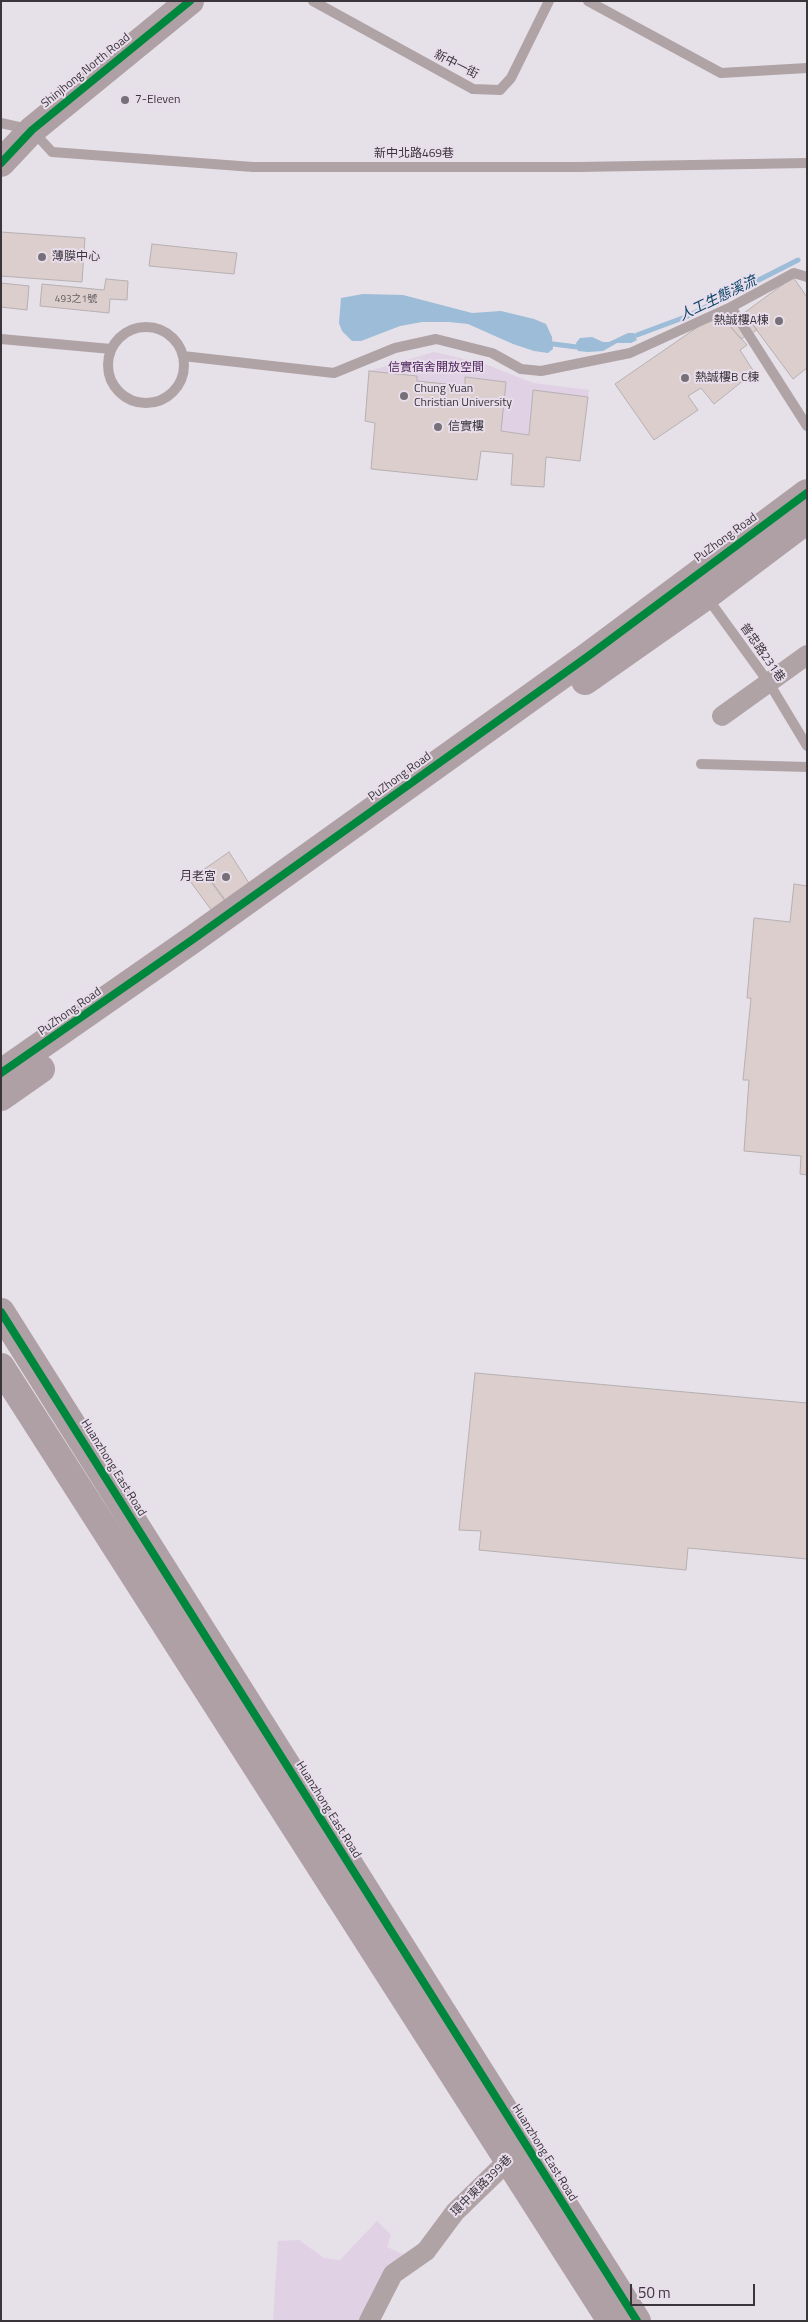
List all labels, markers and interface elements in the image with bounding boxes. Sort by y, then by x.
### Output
street label: Shinjhong North Road [39,31,133,111]
street label: 新中一街 [431,48,481,82]
place label: 7-Eleven [135,93,181,107]
marker: 7-Eleven [119,94,131,106]
street label: 新中北路469巷 [374,147,454,161]
place label: 薄膜中心 [52,250,100,264]
marker: 薄膜中心 [36,251,48,263]
water label: 人工生態溪流 [677,273,759,325]
house number: 493之1號 [55,294,97,306]
place label: 熱誠樓A棟 [714,314,769,328]
marker: 熱誠樓A棟 [773,315,785,327]
park label: 信實宿舍開放空間 [388,361,484,375]
place label: 熱誠樓B C棟 [695,371,760,385]
marker: 熱誠樓B C棟 [679,372,691,384]
place label: Chung Yuan Christian University [414,382,512,410]
marker: Chung Yuan Christian University [398,390,410,402]
place label: 信實樓 [448,420,484,434]
marker: 信實樓 [432,421,444,433]
street label: PuZhong Road [692,510,760,566]
street label: 普忠路231巷 [737,621,787,685]
street label: PuZhong Road [366,749,434,805]
place label: 月老宮 [180,870,216,884]
marker: 月老宮 [220,871,232,883]
street label: PuZhong Road [36,985,104,1039]
street label: Huanzhong East Road [77,1417,149,1519]
street label: Huanzhong East Road [292,1759,364,1861]
street label: Huanzhong East Road [508,2102,580,2204]
street label: 環中東路399巷 [449,2153,515,2219]
scale bar [633,2274,758,2306]
text: 50 m [638,2281,671,2304]

